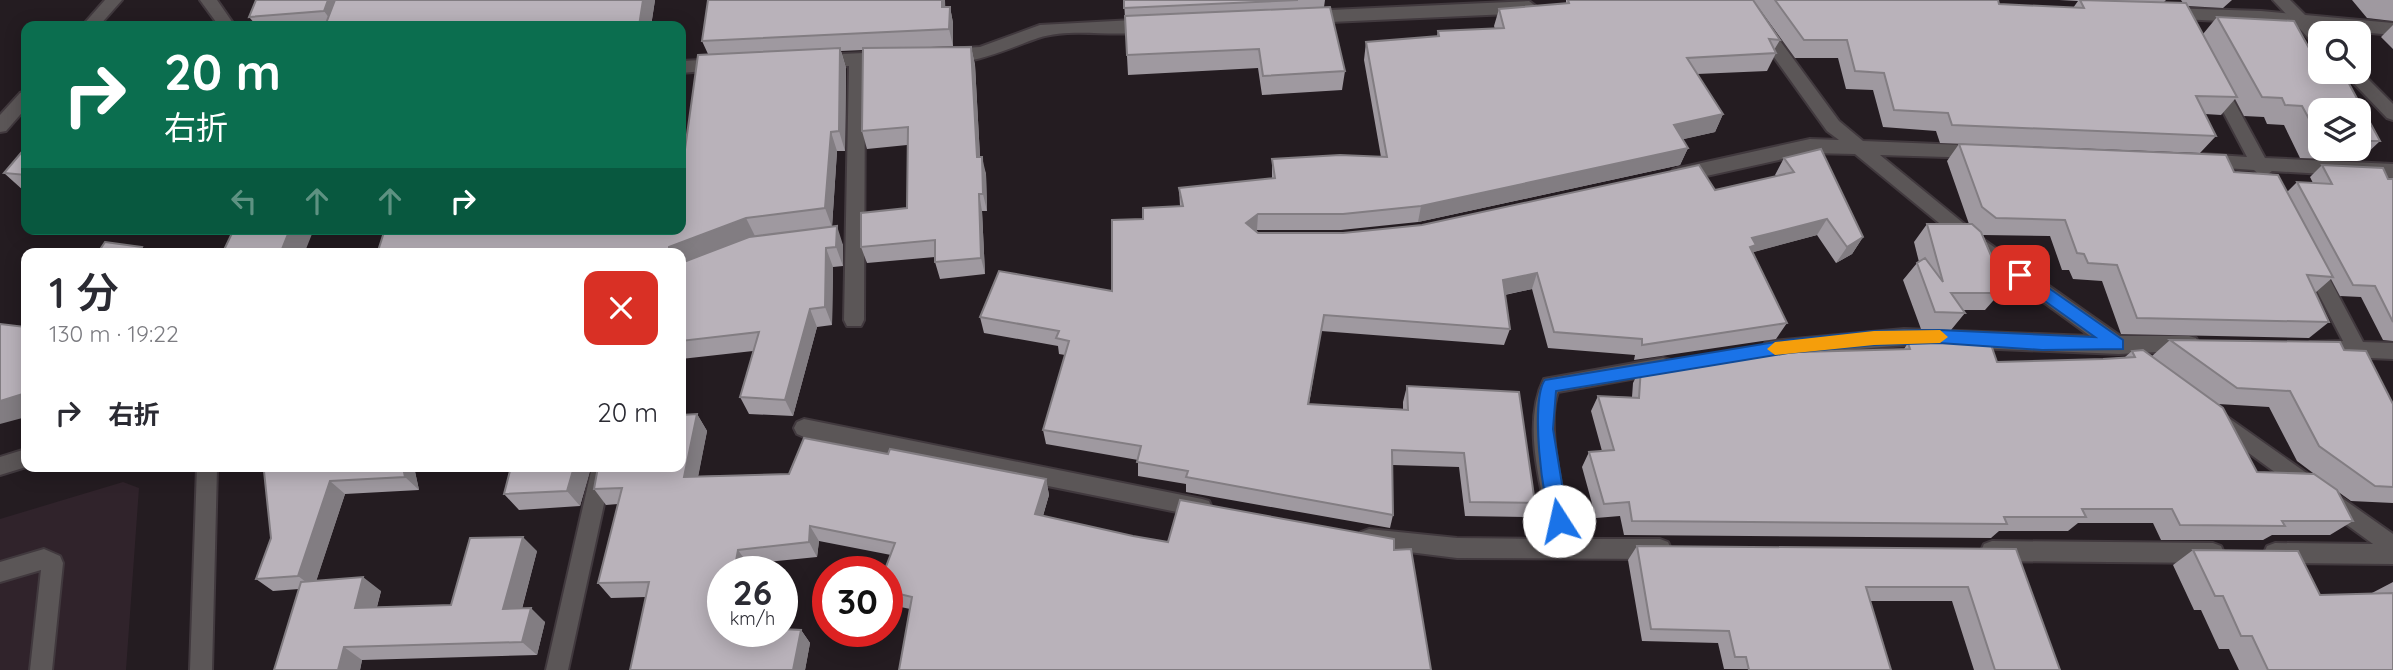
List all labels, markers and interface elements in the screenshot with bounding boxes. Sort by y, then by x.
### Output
map controls [2308,21,2371,161]
button: search [2308,21,2371,84]
text: 20 m [164,41,281,102]
icon: right [49,49,140,140]
button: layers [2308,98,2371,161]
text: 右折 [164,107,228,147]
icon: left [225,182,263,220]
icon: ahead [298,182,336,220]
icon: ahead [371,182,409,220]
icon: right [444,182,482,220]
pin [1990,245,2050,305]
icon: arrive [2001,256,2039,294]
text: 1 分 [49,266,119,319]
button: close [584,271,658,345]
text: 130 m · 19:22 [49,319,179,348]
icon: right [49,394,87,432]
text: 20 m [597,396,658,429]
text: 右折 [108,398,160,431]
position arrow [1522,484,1596,558]
speed limit sign: 30 [812,556,903,647]
text: 26 [733,570,772,614]
text: km/h [730,607,775,630]

